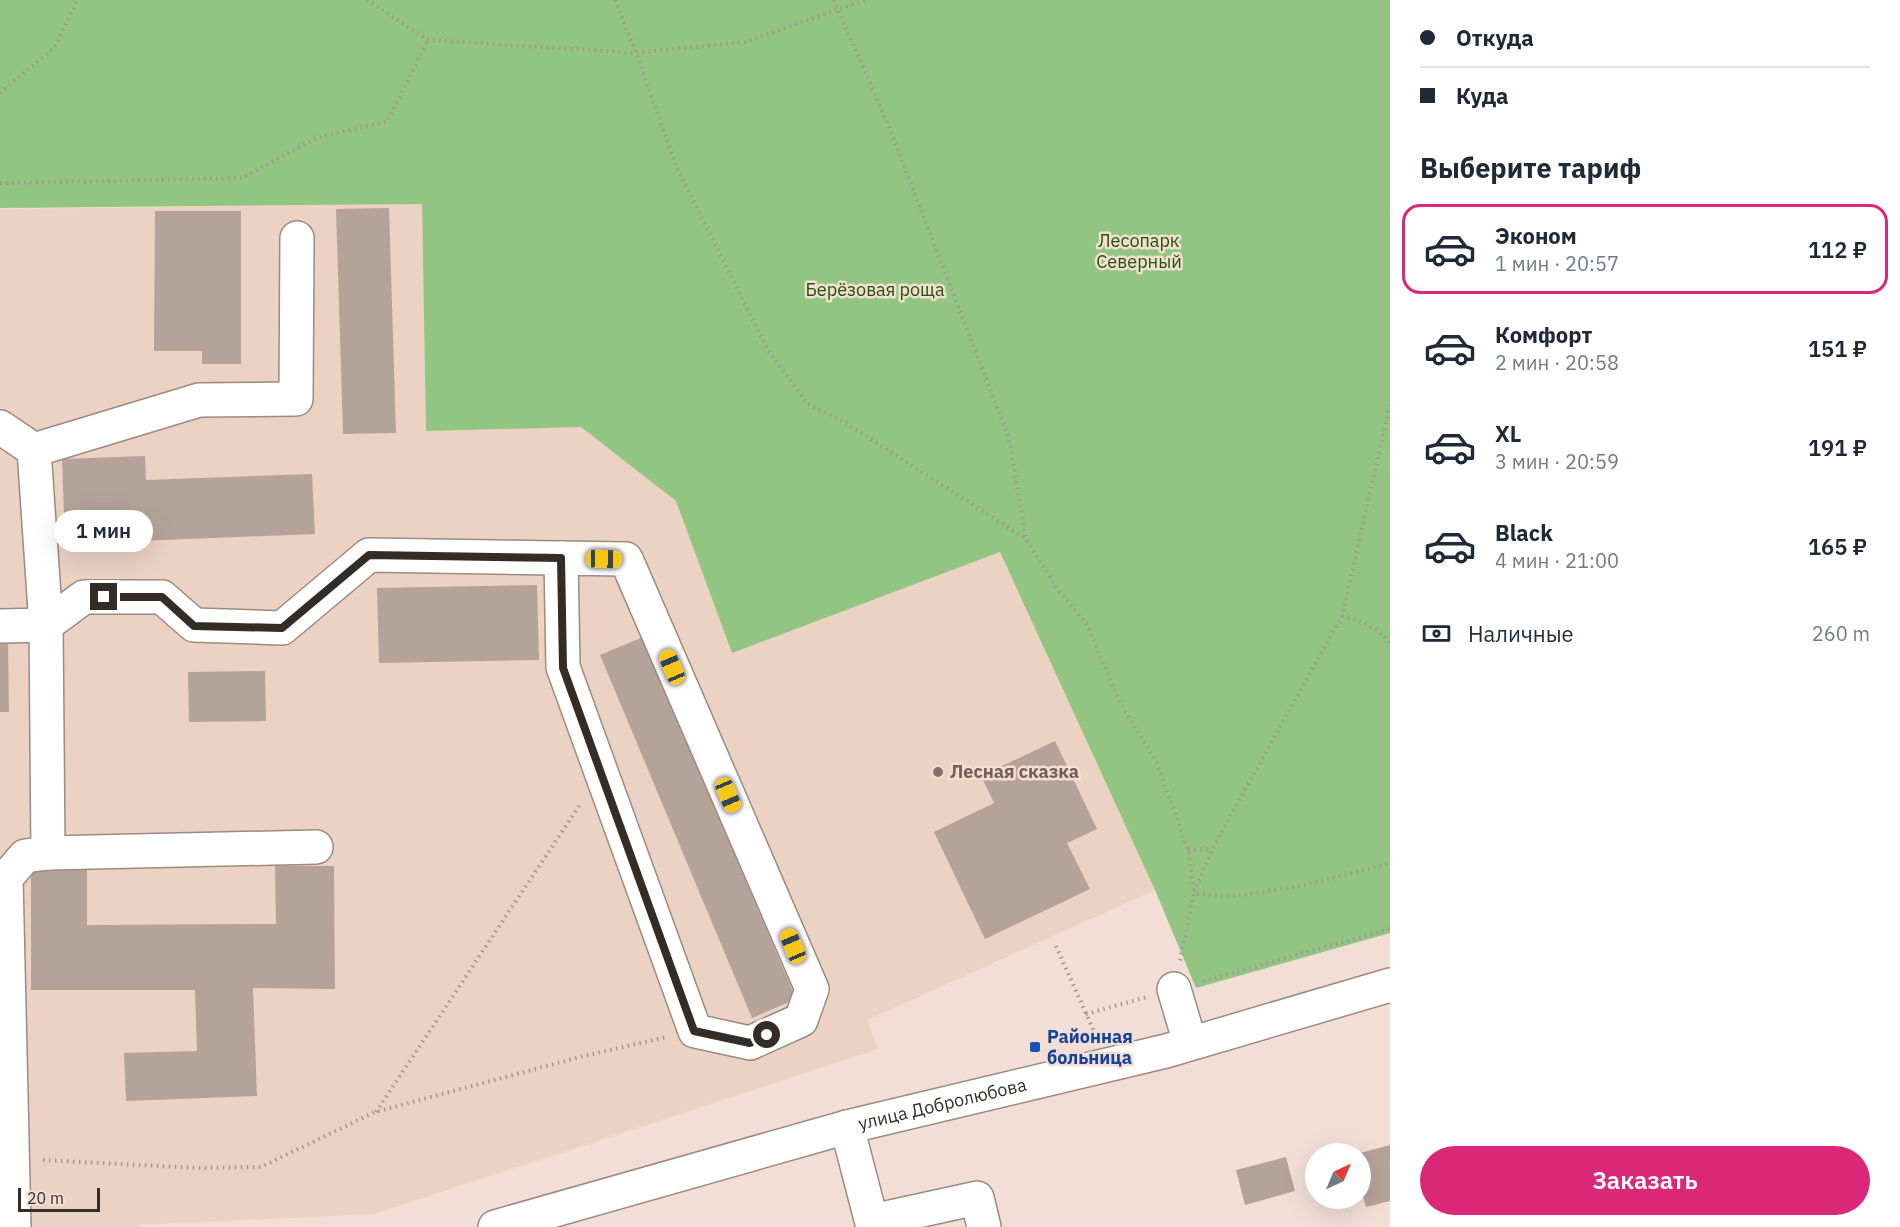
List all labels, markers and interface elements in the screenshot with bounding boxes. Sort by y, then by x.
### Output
text: Откуда [1456,23,1534,52]
text: Куда [1456,81,1509,110]
text: Выберите тариф [1420,150,1641,185]
text: Эконом [1495,221,1577,250]
icon: car [1423,222,1477,276]
park label: Лесопарк Северный [1096,229,1182,273]
text: 112 ₽ [1808,235,1867,264]
text: 1 мин · 20:57 [1495,250,1619,277]
park label: Берёзовая роща [805,278,945,301]
text: Комфорт [1495,320,1592,349]
icon: car [1423,321,1477,375]
text: 151 ₽ [1808,334,1867,363]
text: 2 мин · 20:58 [1495,349,1619,376]
text: XL [1495,419,1521,448]
icon: car [1423,420,1477,474]
text: 191 ₽ [1808,433,1867,462]
text: 3 мин · 20:59 [1495,448,1619,475]
callout: 1 мин [54,510,154,552]
text: 1 мин [76,517,131,544]
text: Black [1495,518,1553,547]
icon: car [1423,519,1477,573]
text: 165 ₽ [1808,532,1867,561]
text: 4 мин · 21:00 [1495,547,1619,574]
car [586,550,622,568]
route end [90,583,117,610]
icon: cash [1420,617,1453,650]
text: Наличные [1468,619,1574,648]
text: 260 m [1812,620,1870,647]
car [657,647,687,687]
place label: Лесная сказка [950,760,1079,783]
marker: Лесная сказка [931,765,945,779]
car [713,775,743,815]
car [778,926,808,966]
route start [753,1021,780,1048]
place label: Районная больница [1047,1025,1133,1069]
marker: Районная больница [1028,1040,1042,1054]
street label: улица Добролюбова [856,1073,1029,1135]
north arrow [1305,1143,1371,1209]
map controls [1305,1143,1371,1209]
button: Заказать [1420,1146,1870,1215]
scale bar [18,1185,100,1212]
text: 20 m [27,1188,64,1208]

